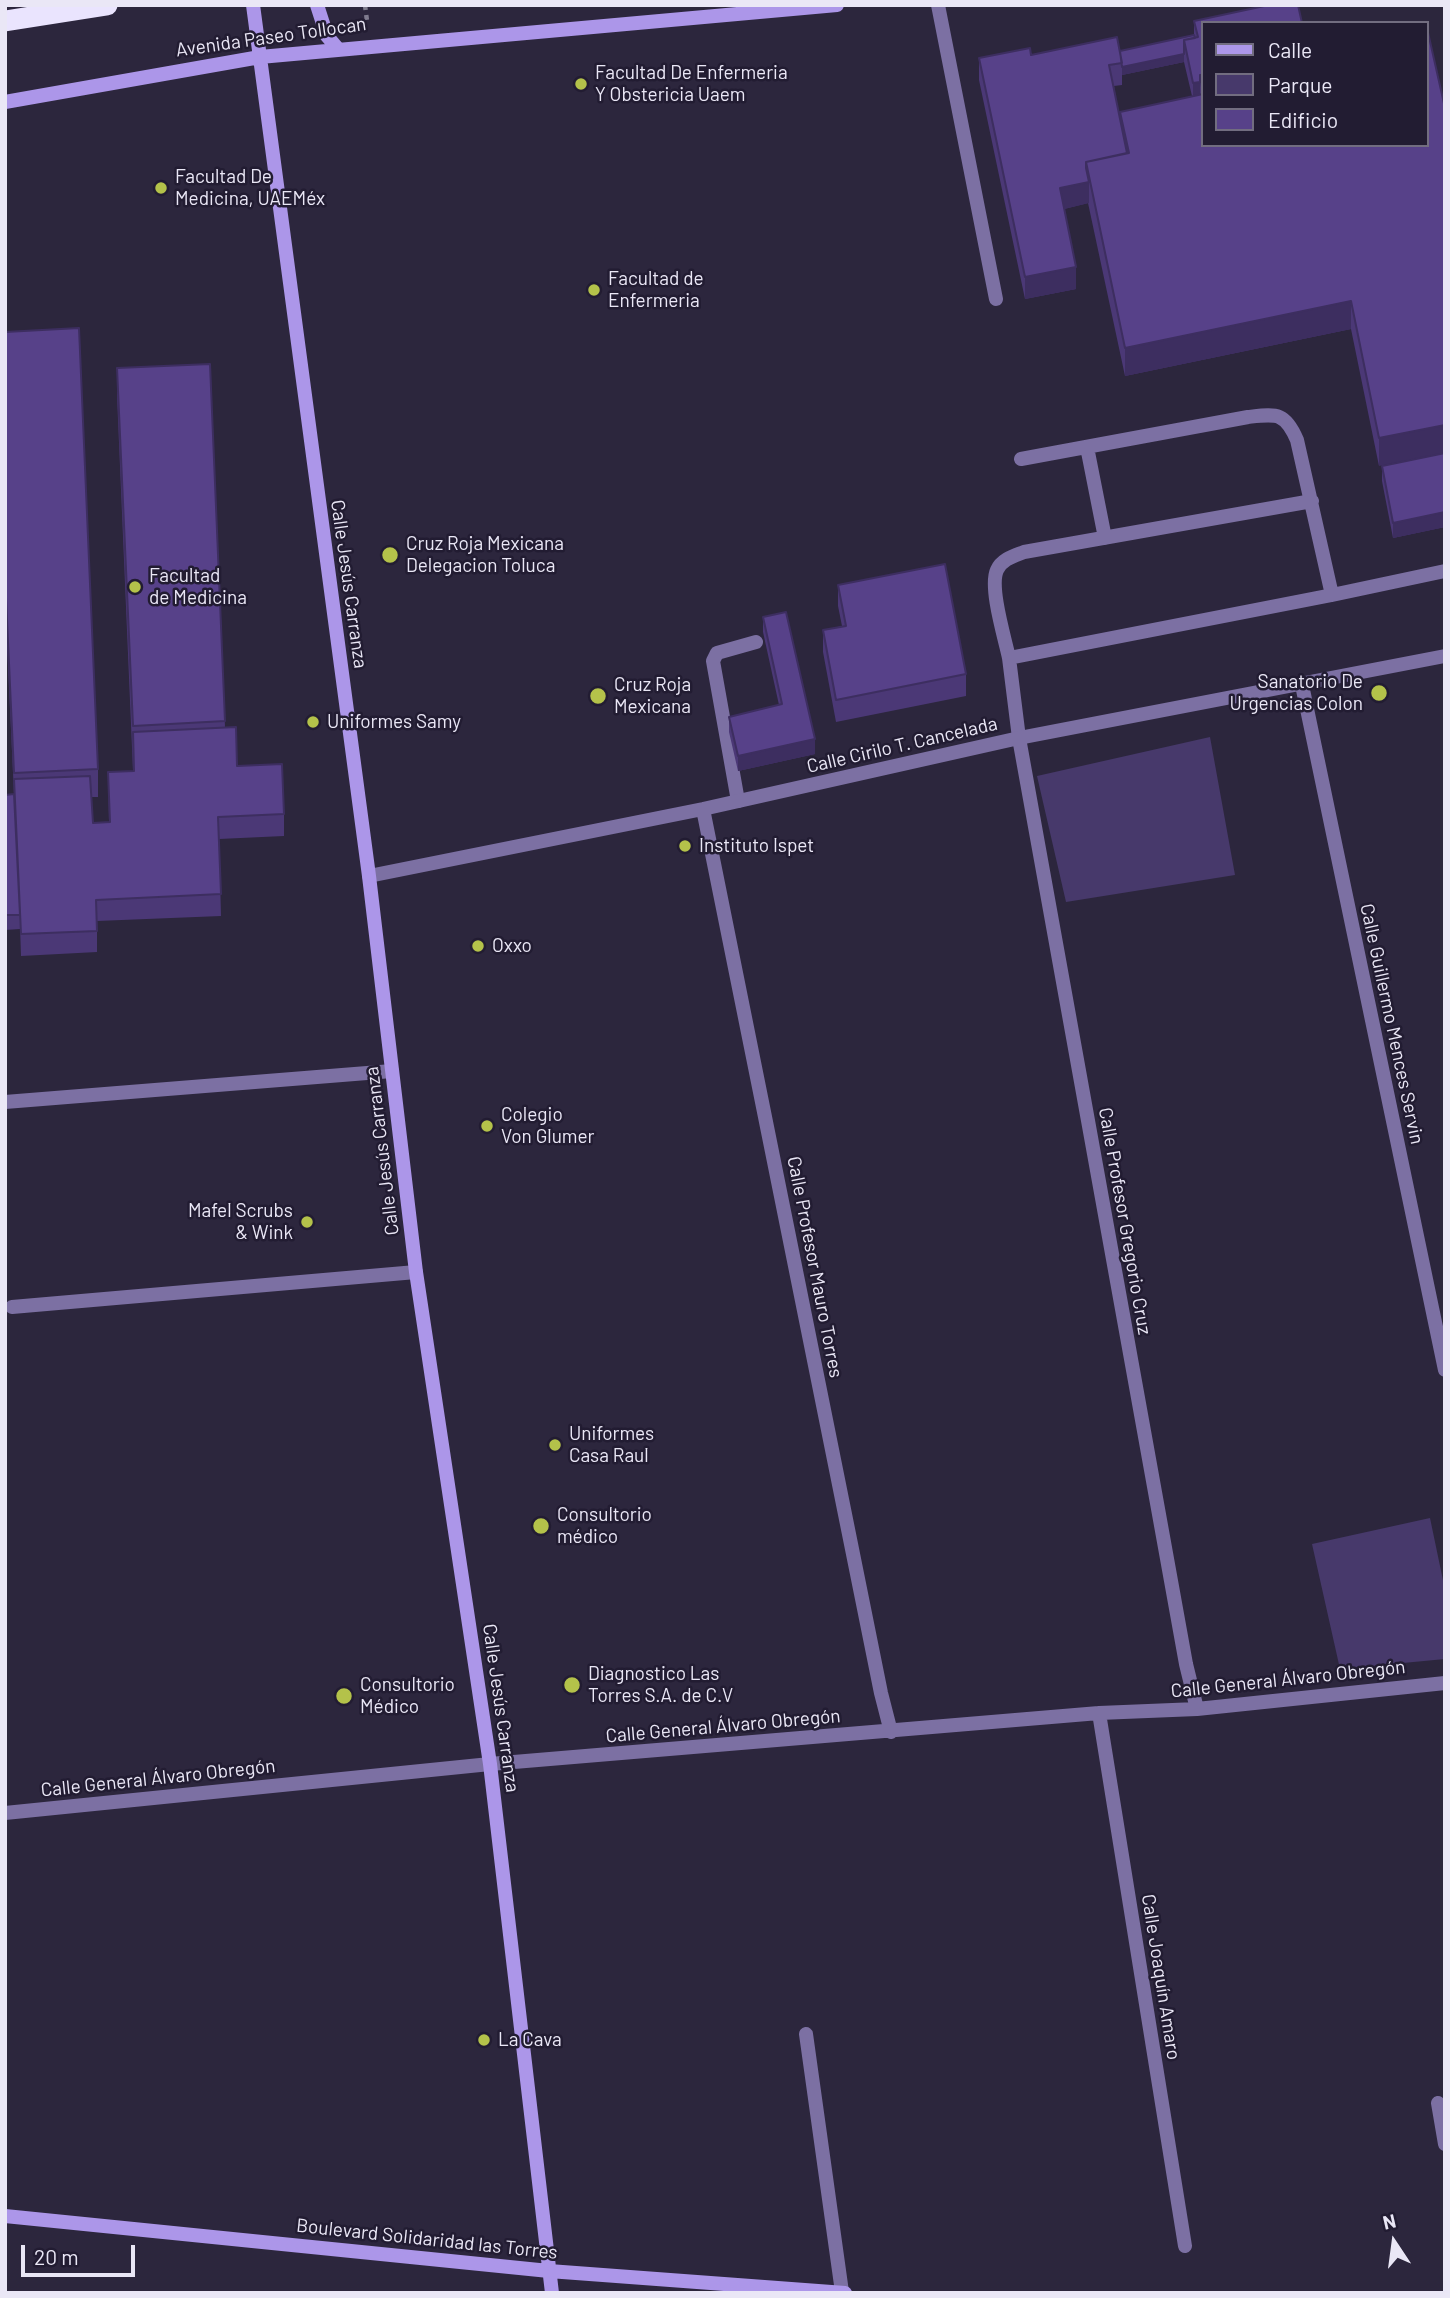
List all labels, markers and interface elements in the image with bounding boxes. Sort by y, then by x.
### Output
street label: Avenida Paseo Tollocan [174,12,368,62]
legend [1202,21,1429,147]
text: Calle [1268,37,1312,62]
place label: Facultad De Enfermeria Y Obstericia Uaem [595,62,788,106]
text: Parque [1268,72,1333,97]
marker: Facultad De Enfermeria Y Obstericia Uaem [573,76,589,92]
text: Edificio [1268,107,1338,132]
place label: Facultad De Medicina, UAEMéx [175,166,325,210]
marker: Facultad De Medicina, UAEMéx [153,180,169,196]
place label: Facultad de Enfermeria [608,268,704,312]
marker: Facultad de Enfermeria [586,282,602,298]
street label: Calle Jesús Carranza [326,498,372,670]
place label: Cruz Roja Mexicana Delegacion Toluca [406,533,564,577]
marker: Cruz Roja Mexicana Delegacion Toluca [380,545,400,565]
place label: Facultad de Medicina [149,565,247,609]
marker: Facultad de Medicina [127,579,143,595]
place label: Sanatorio De Urgencias Colon [1229,671,1363,715]
place label: Cruz Roja Mexicana [614,674,691,718]
marker: Sanatorio De Urgencias Colon [1369,683,1389,703]
marker: Cruz Roja Mexicana [588,686,608,706]
place label: Uniformes Samy [327,711,461,733]
street label: Calle Cirilo T. Cancelada [804,712,1000,778]
marker: Uniformes Samy [305,714,321,730]
place label: Instituto Ispet [699,835,814,857]
marker: Instituto Ispet [677,838,693,854]
street label: Calle Guillermo Mences Servin [1355,902,1429,1146]
place label: Oxxo [492,935,532,957]
marker: Oxxo [470,938,486,954]
street label: Calle Jesús Carranza [360,1065,404,1237]
place label: Colegio Von Glumer [501,1104,594,1148]
street label: Calle Profesor Gregorio Cruz [1094,1106,1156,1336]
marker: Colegio Von Glumer [479,1118,495,1134]
street label: Calle Profesor Mauro Torres [782,1154,848,1380]
place label: Mafel Scrubs & Wink [188,1200,293,1244]
marker: Mafel Scrubs & Wink [299,1214,315,1230]
place label: Uniformes Casa Raul [569,1423,654,1467]
marker: Uniformes Casa Raul [547,1437,563,1453]
place label: Consultorio médico [557,1504,652,1548]
marker: Consultorio médico [531,1516,551,1536]
street label: Calle Jesús Carranza [478,1622,524,1794]
street label: Calle General Álvaro Obregón [1170,1655,1406,1703]
place label: Diagnostico Las Torres S.A. de C.V [588,1663,733,1707]
place label: Consultorio Médico [360,1674,455,1718]
marker: Diagnostico Las Torres S.A. de C.V [562,1675,582,1695]
marker: Consultorio Médico [334,1686,354,1706]
street label: Calle General Álvaro Obregón [605,1704,841,1748]
street label: Calle General Álvaro Obregón [40,1754,276,1802]
street label: Calle Joaquín Amaro [1137,1892,1185,2062]
place label: La Cava [498,2029,562,2051]
marker: La Cava [476,2032,492,2048]
north arrow [1359,2207,1429,2277]
text: N [1380,2208,1398,2234]
street label: Boulevard Solidaridad las Torres [295,2214,559,2264]
scale bar [24,2232,138,2276]
text: 20 m [34,2244,79,2269]

